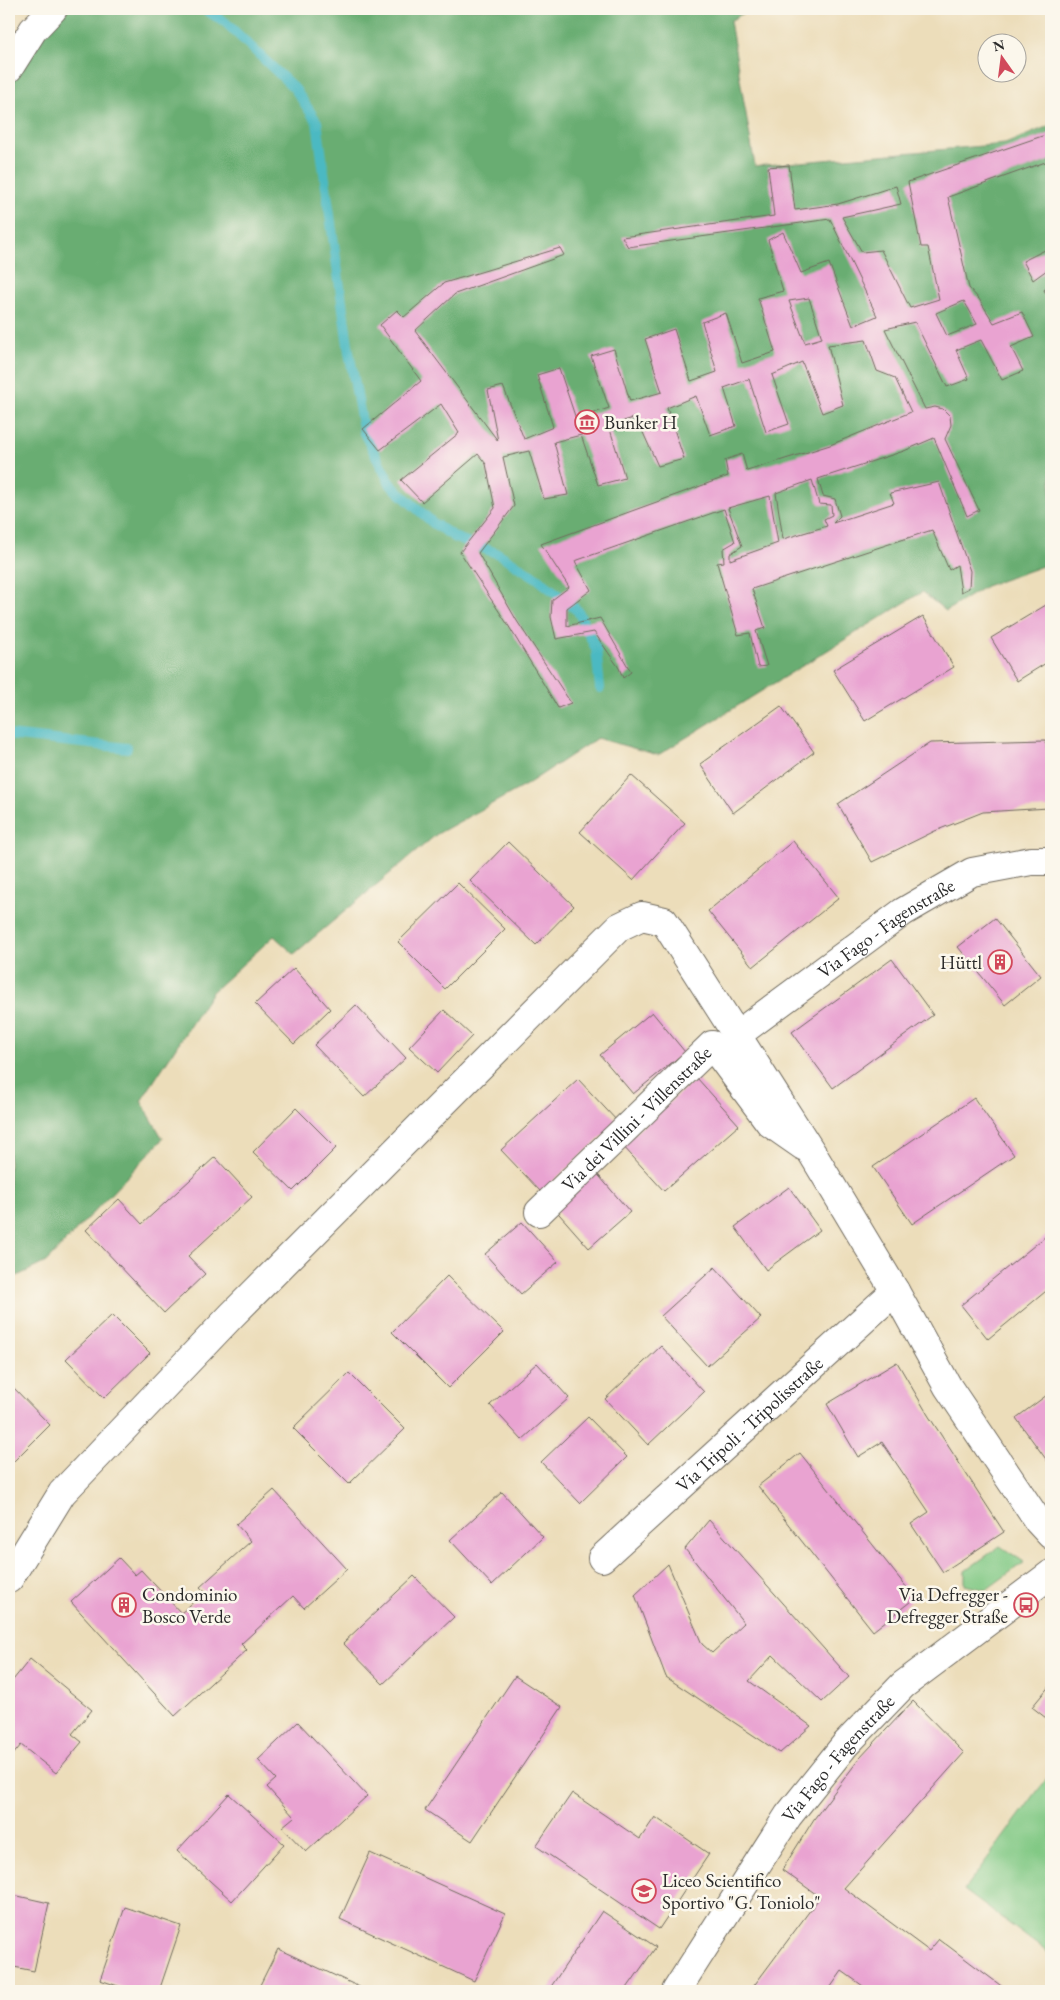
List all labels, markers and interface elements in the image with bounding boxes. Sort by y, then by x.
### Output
north arrow [978,32,1028,82]
text: N [991,35,1007,55]
museum icon: Bunker H [574,409,600,435]
place label: Bunker H [604,410,677,435]
street label: Via Fago - Fagenstraße [812,872,959,984]
building icon: Hüttl [987,949,1013,975]
place label: Hüttl [940,950,982,975]
street label: Via dei Villini - Villenstraße [556,1040,716,1196]
street label: Via Tripoli - Tripolisstraße [670,1351,828,1497]
place label: Condominio Bosco Verde [142,1582,237,1629]
place label: Via Defregger - Defregger Straße [887,1582,1008,1629]
building icon: Condominio Bosco Verde [111,1592,137,1618]
bus stop icon: Via Defregger - Defregger Straße [1013,1592,1039,1618]
street label: Via Fago - Fagenstraße [775,1689,900,1827]
place label: Liceo Scientifico Sportivo "G. Toniolo" [662,1868,821,1915]
school or university icon: Liceo Scientifico Sportivo "G. Toniolo" [631,1878,657,1904]

